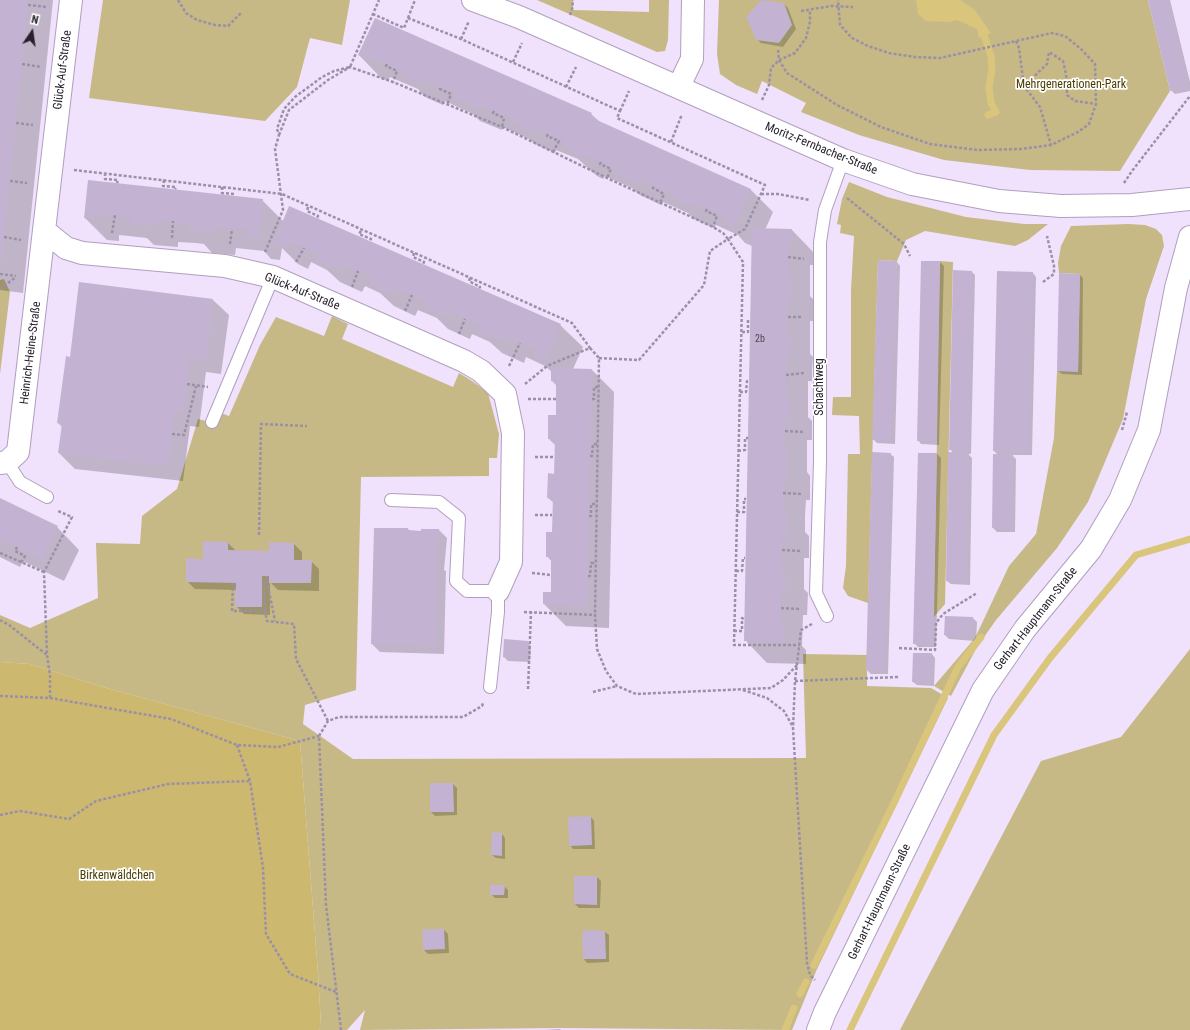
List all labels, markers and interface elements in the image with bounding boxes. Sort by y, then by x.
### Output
north arrow [12,12,52,52]
text: N [30,13,40,27]
street label: Glück-Auf-Straße [51,30,75,110]
park label: Mehrgenerationen-Park [1016,78,1126,92]
street label: Moritz-Fernbacher-Straße [763,120,879,178]
street label: Glück-Auf-Straße [262,270,342,314]
street label: Heinrich-Heine-Straße [18,301,44,405]
house number: 2b [755,333,765,345]
street label: Schachtweg [813,358,827,416]
street label: Gerhart-Hauptmann-Straße [991,565,1081,673]
street label: Gerhart-Hauptmann-Straße [846,842,914,962]
park label: Birkenwäldchen [80,869,154,883]

